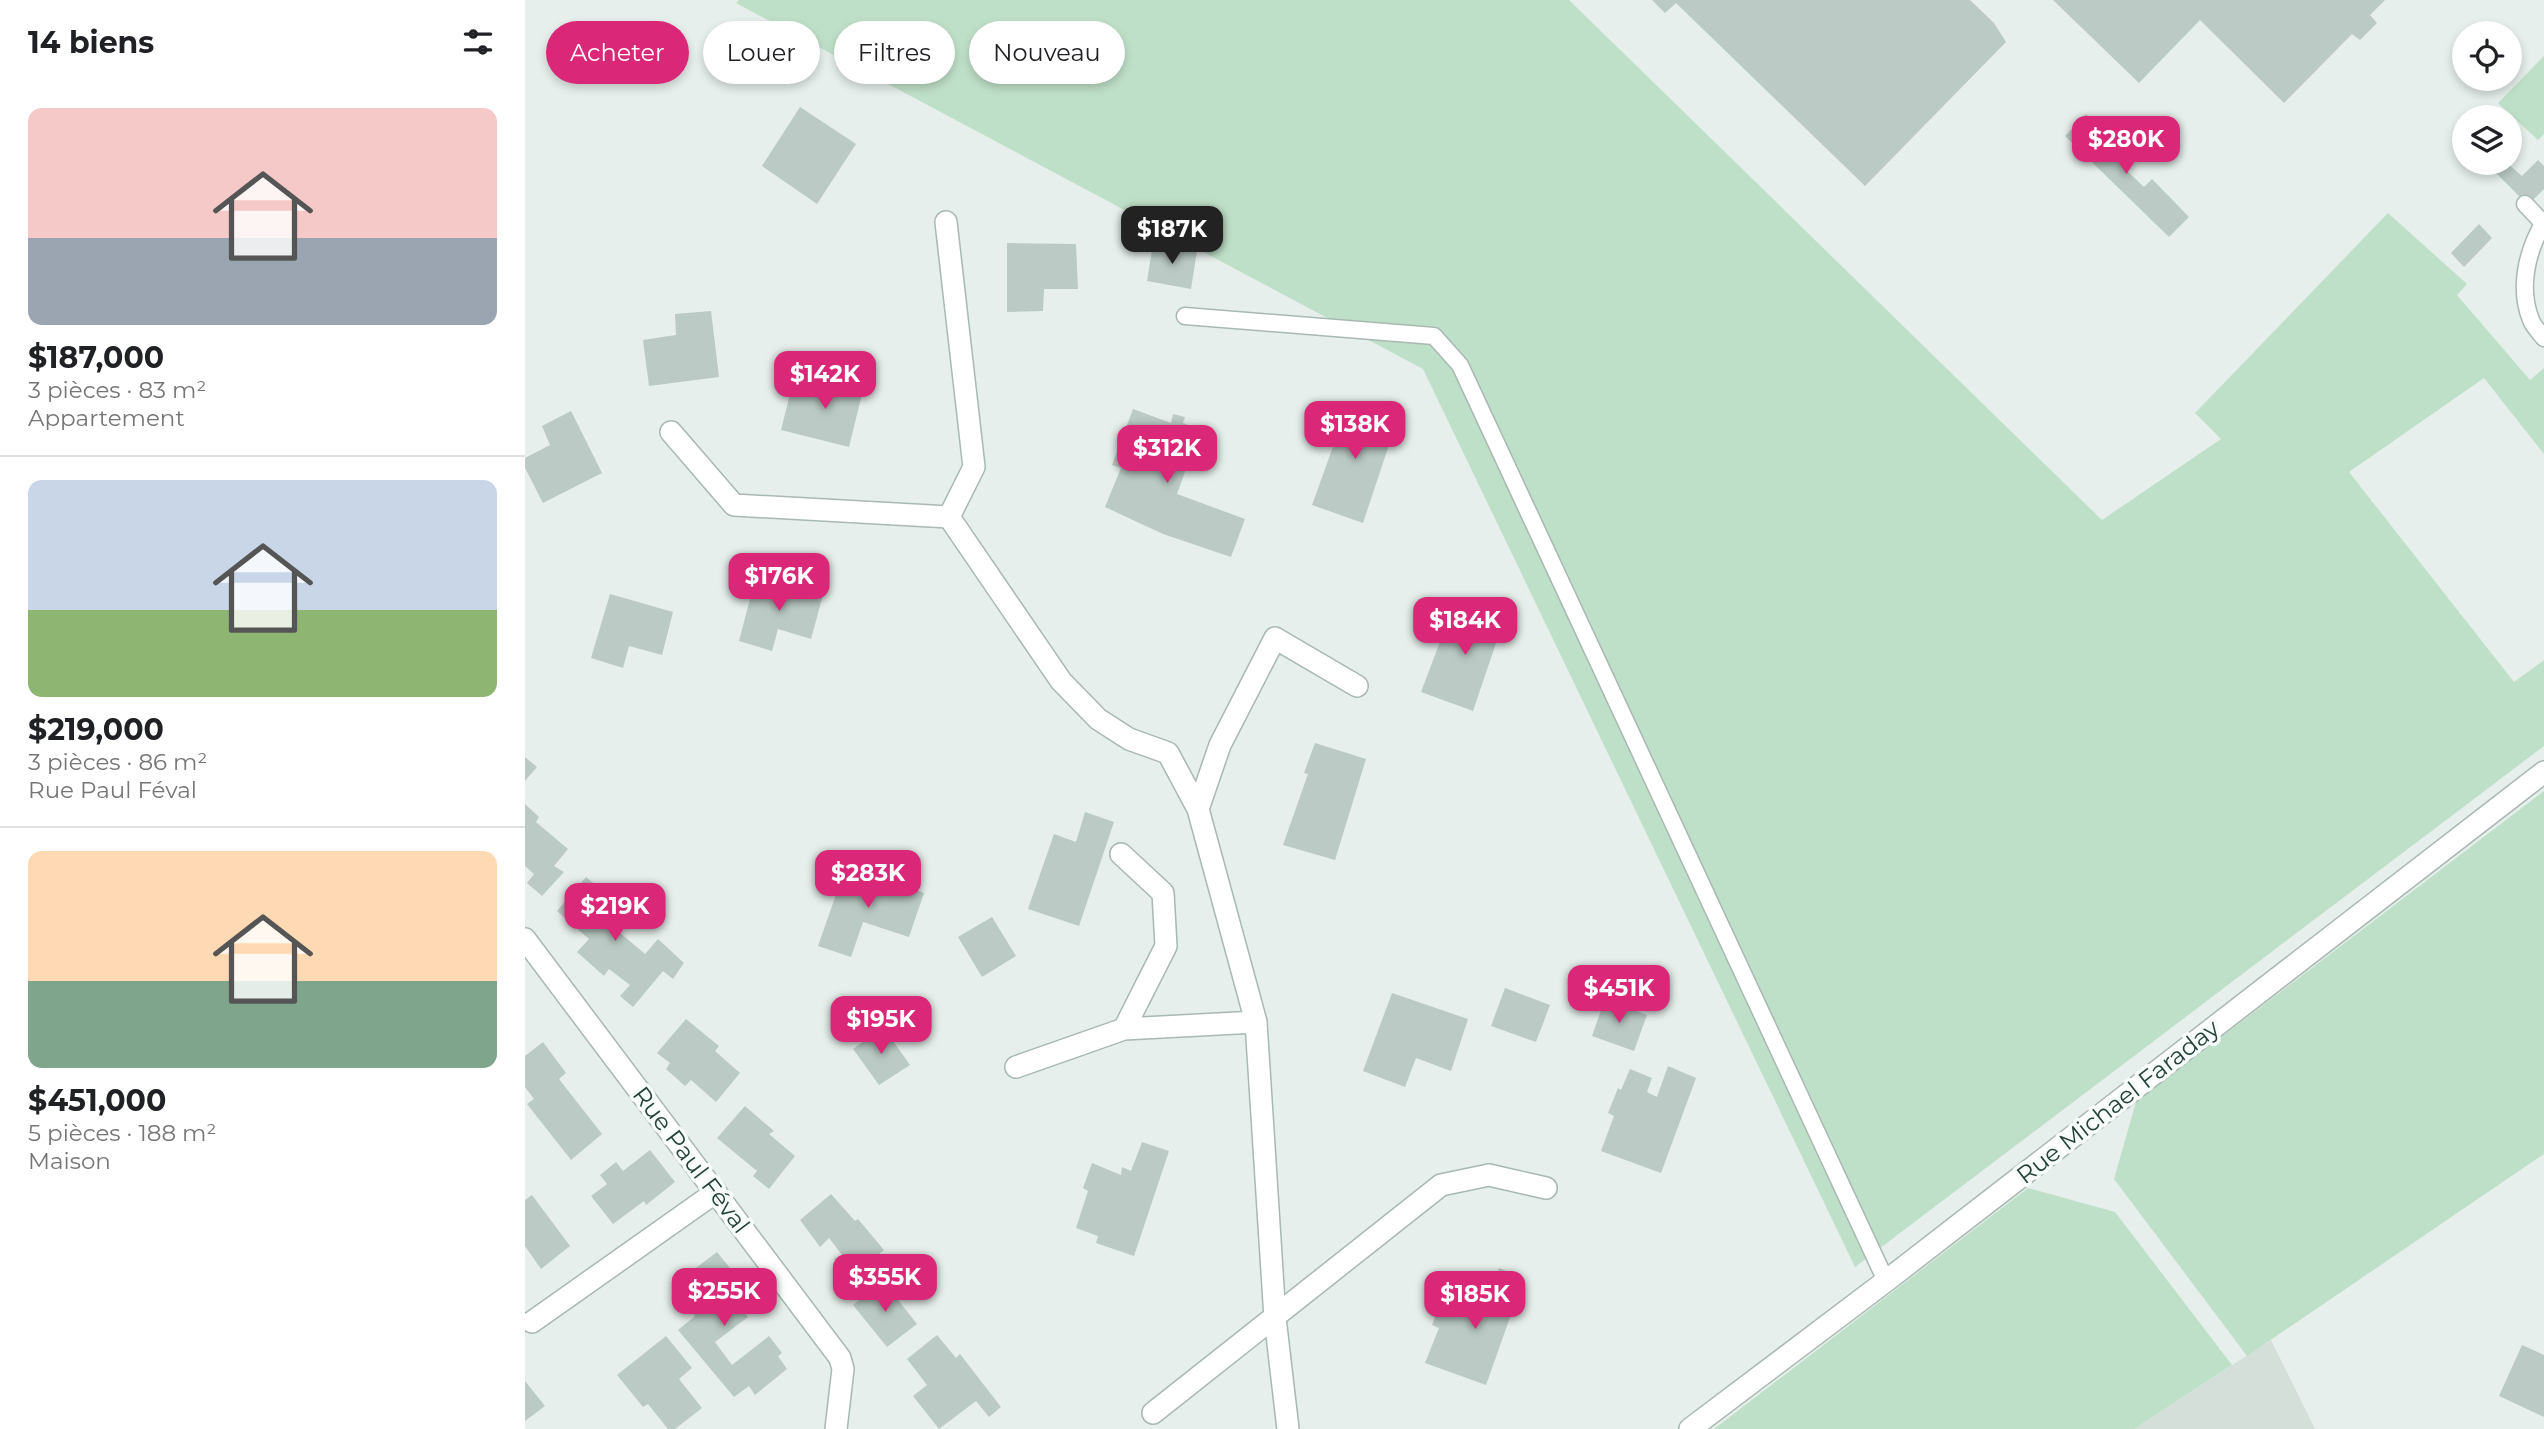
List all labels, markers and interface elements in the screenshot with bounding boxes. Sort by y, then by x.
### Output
chip: Acheter [546,21,689,84]
chip: Louer [703,21,820,84]
chip: Filtres [834,21,955,84]
chip: Nouveau [969,21,1125,84]
map controls [2452,21,2522,175]
button: locate [2452,21,2522,91]
icon: filters [459,23,497,61]
text: 14 biens [28,24,154,61]
button: layers [2452,105,2522,175]
pin: $280K [2077,116,2175,176]
text: $280K [2088,125,2164,153]
icon: home [200,153,326,279]
pin: $187K [1123,206,1221,266]
text: $187K [1137,215,1207,243]
text: $187,000 [28,339,164,376]
pin: $142K [776,352,874,411]
text: $142K [790,360,860,388]
text: 3 pièces · 83 m² [28,376,206,404]
pin: $138K [1306,402,1404,461]
text: Appartement [28,404,185,432]
text: $138K [1320,410,1390,438]
pin: $312K [1118,426,1216,485]
text: $312K [1133,434,1201,462]
icon: home [200,525,326,651]
pin: $176K [730,554,828,613]
text: $176K [745,562,813,590]
pin: $184K [1416,598,1514,657]
text: $184K [1429,606,1501,634]
text: $219,000 [28,711,164,748]
text: 3 pièces · 86 m² [28,748,207,776]
text: Rue Paul Féval [28,776,197,804]
pin: $283K [819,850,917,910]
text: $283K [831,859,905,887]
pin: $219K [566,884,664,943]
text: $219K [581,892,649,920]
icon: home [200,896,326,1022]
pin: $451K [1570,965,1668,1025]
text: $451K [1584,974,1654,1002]
pin: $195K [832,996,930,1056]
text: $195K [847,1005,915,1033]
street label: Rue Michael Faraday [2011,1013,2225,1190]
street label: Rue Paul Féval [627,1081,756,1239]
text: $451,000 [28,1082,166,1119]
text: 5 pièces · 188 m² [28,1119,216,1147]
text: Maison [28,1147,111,1175]
pin: $355K [836,1254,934,1314]
text: $355K [849,1263,921,1291]
pin: $255K [675,1268,773,1328]
pin: $185K [1426,1272,1524,1331]
text: $255K [688,1277,760,1305]
text: $185K [1440,1280,1510,1308]

